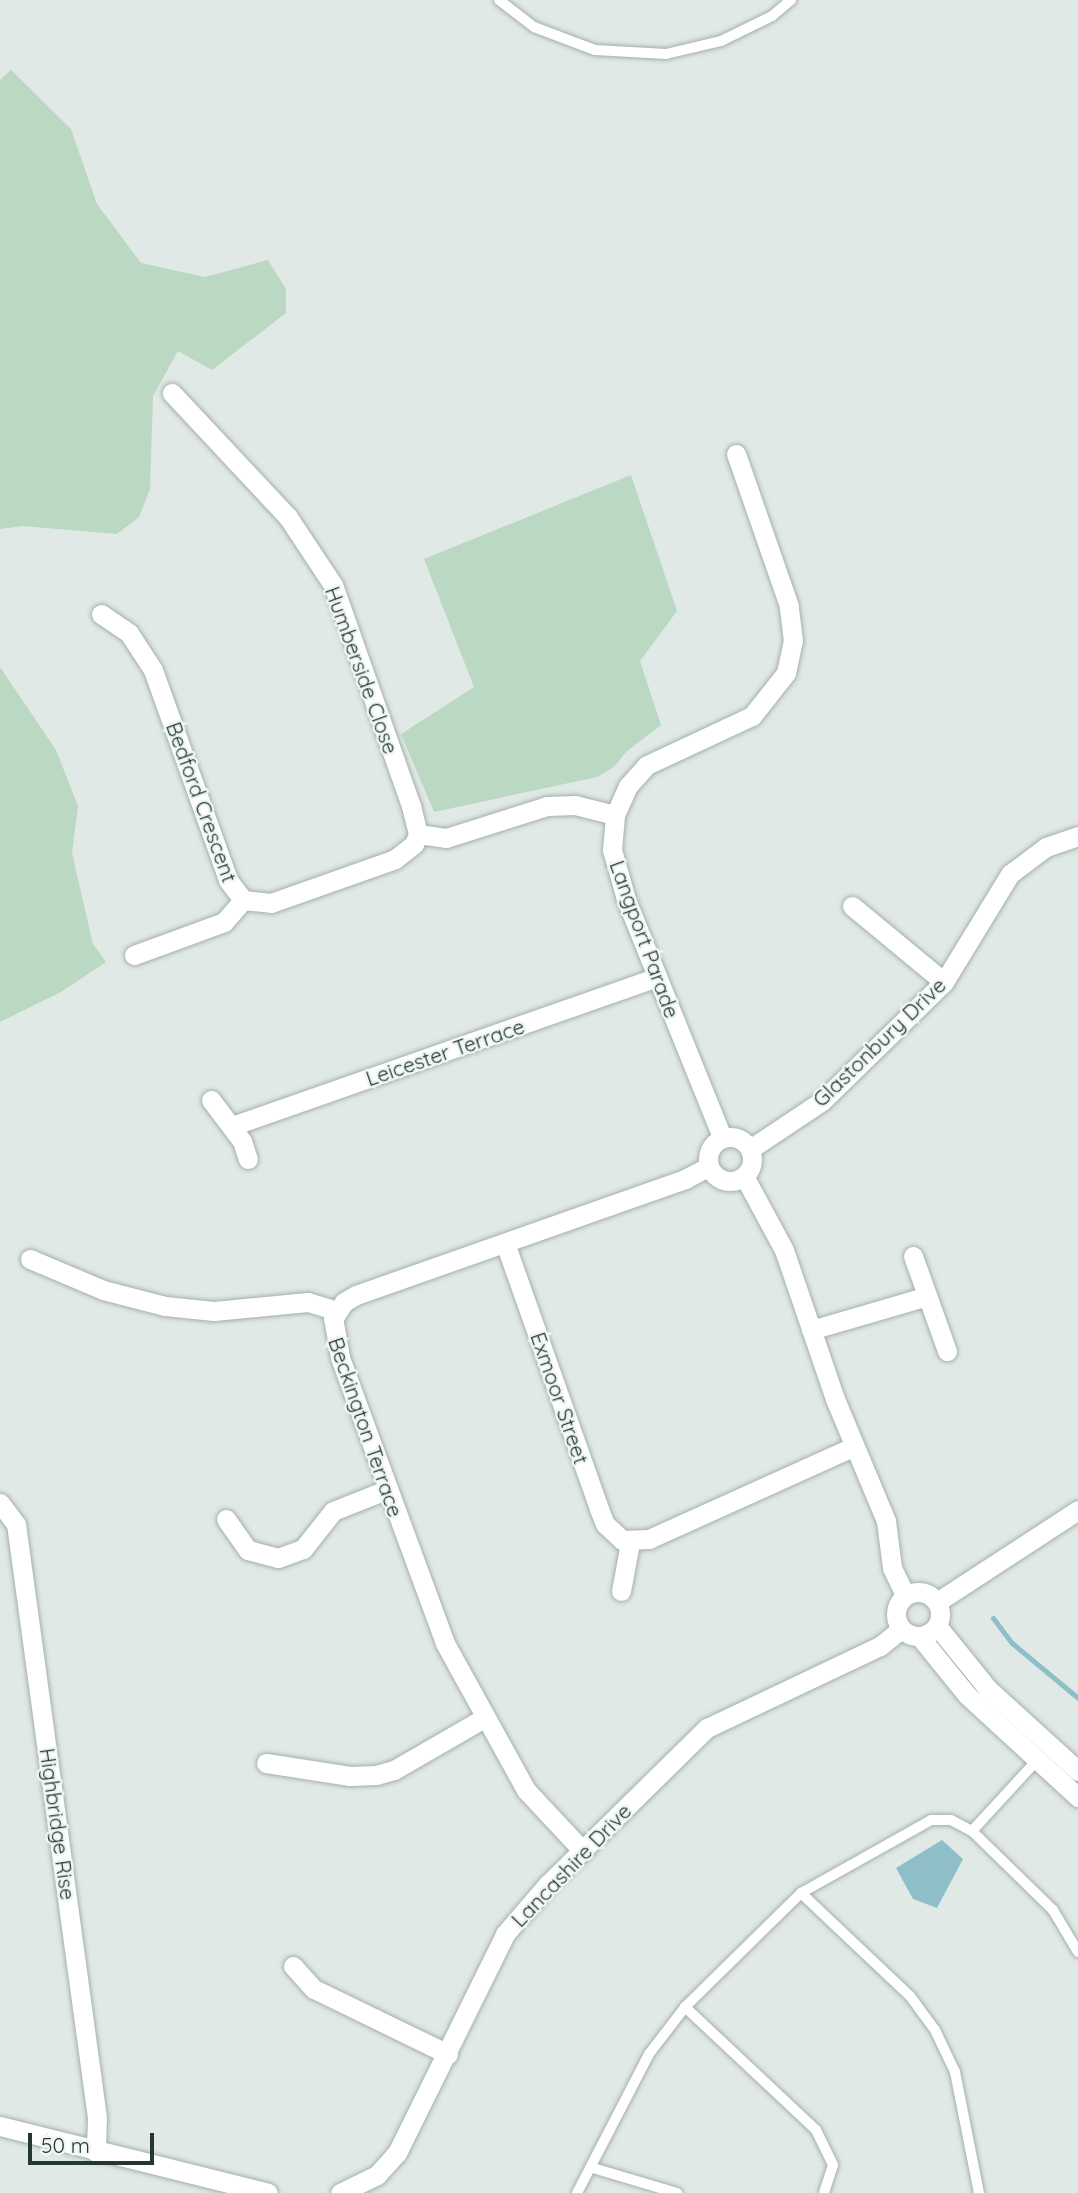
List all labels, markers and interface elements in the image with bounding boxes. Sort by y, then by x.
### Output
street label: Humberside Close [320,583,404,757]
street label: Bedford Crescent [161,718,243,886]
street label: Langport Parade [605,857,685,1021]
street label: Glastonbury Drive [807,972,951,1112]
street label: Leicester Terrace [362,1013,528,1091]
street label: Exmoor Street [526,1329,594,1467]
street label: Beckington Terrace [323,1334,409,1520]
street label: Highbridge Rise [35,1746,81,1902]
street label: Lancashire Drive [506,1798,636,1932]
scale bar [32,2120,158,2164]
text: 50 m [41,2132,90,2158]

